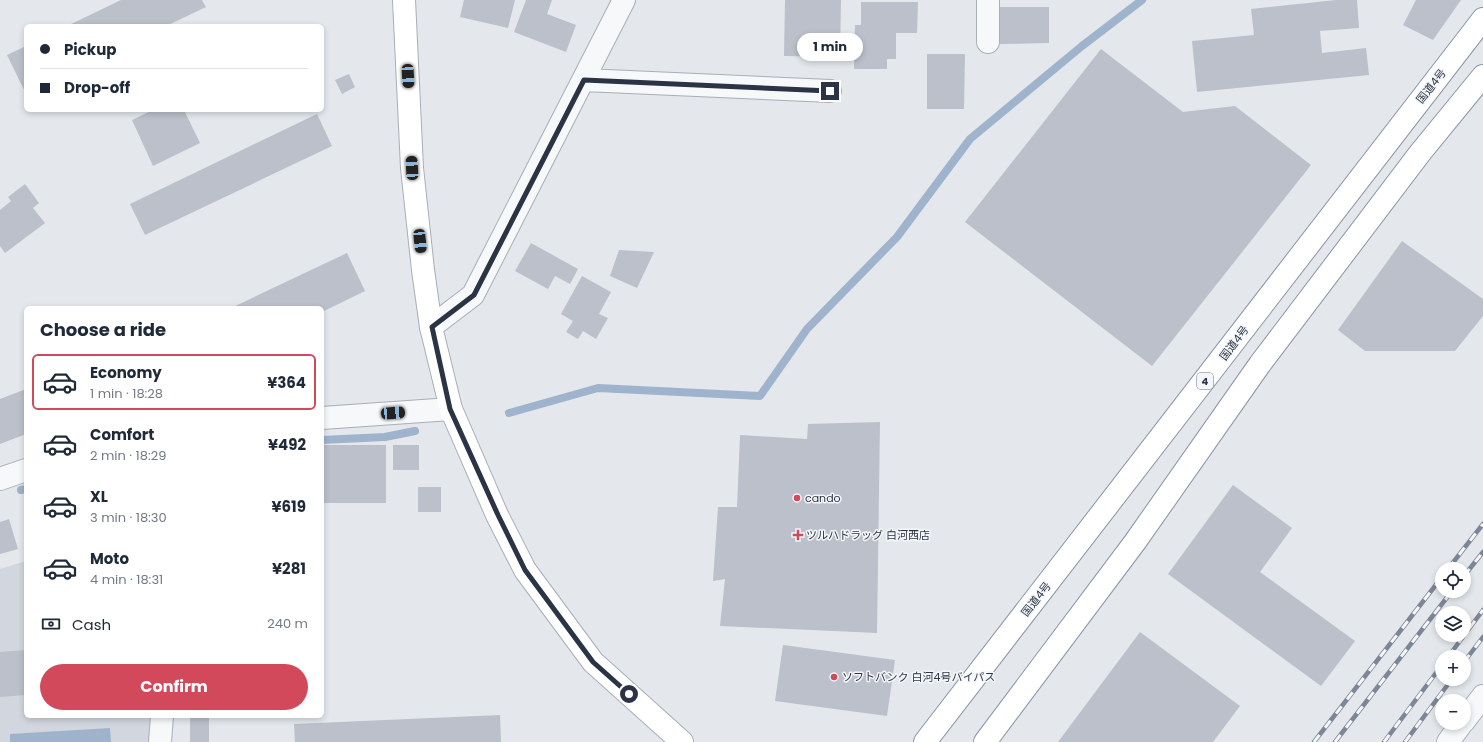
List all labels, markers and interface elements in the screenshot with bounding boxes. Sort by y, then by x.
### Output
callout: 1 min [797,33,863,61]
text: 1 min [813,37,847,56]
text: Pickup [64,39,116,60]
car [401,64,415,88]
street label: 国道4号 [1412,65,1450,107]
text: Drop-off [64,77,130,98]
route end [821,82,839,100]
car [405,156,419,180]
car [413,228,427,254]
text: Choose a ride [40,317,166,342]
street label: 国道4号 [1216,322,1252,364]
text: Economy [90,362,162,383]
icon: car [42,364,78,400]
text: ¥364 [267,372,306,393]
road number: 4 [1197,373,1213,389]
text: 1 min · 18:28 [90,384,163,403]
car [381,406,405,420]
text: Comfort [90,424,154,445]
icon: car [42,426,78,462]
text: ¥492 [268,434,306,455]
text: 2 min · 18:29 [90,446,166,465]
text: XL [90,486,108,507]
icon: car [42,488,78,524]
place label: cando [805,490,841,506]
marker: cando [792,493,802,503]
text: ¥619 [272,496,306,517]
text: 3 min · 18:30 [90,508,167,527]
place label: ツルハドラッグ 白河西店 [806,527,930,543]
marker: ツルハドラッグ 白河西店 [793,530,803,540]
text: Moto [90,548,129,569]
icon: car [42,550,78,586]
text: ¥281 [272,558,306,579]
map controls [1435,562,1471,730]
button: locate [1435,562,1471,598]
text: 4 min · 18:31 [90,570,163,589]
street label: 国道4号 [1017,578,1055,620]
button: layers [1435,606,1471,642]
icon: cash [40,613,62,635]
text: Cash [72,614,111,635]
text: 240 m [267,614,308,633]
button: + [1435,650,1471,686]
button: Confirm [40,664,308,710]
place label: ソフトバンク 白河4号バイパス [842,669,995,685]
marker: ソフトバンク 白河4号バイパス [829,672,839,682]
route start [620,685,638,703]
button: − [1435,694,1471,730]

